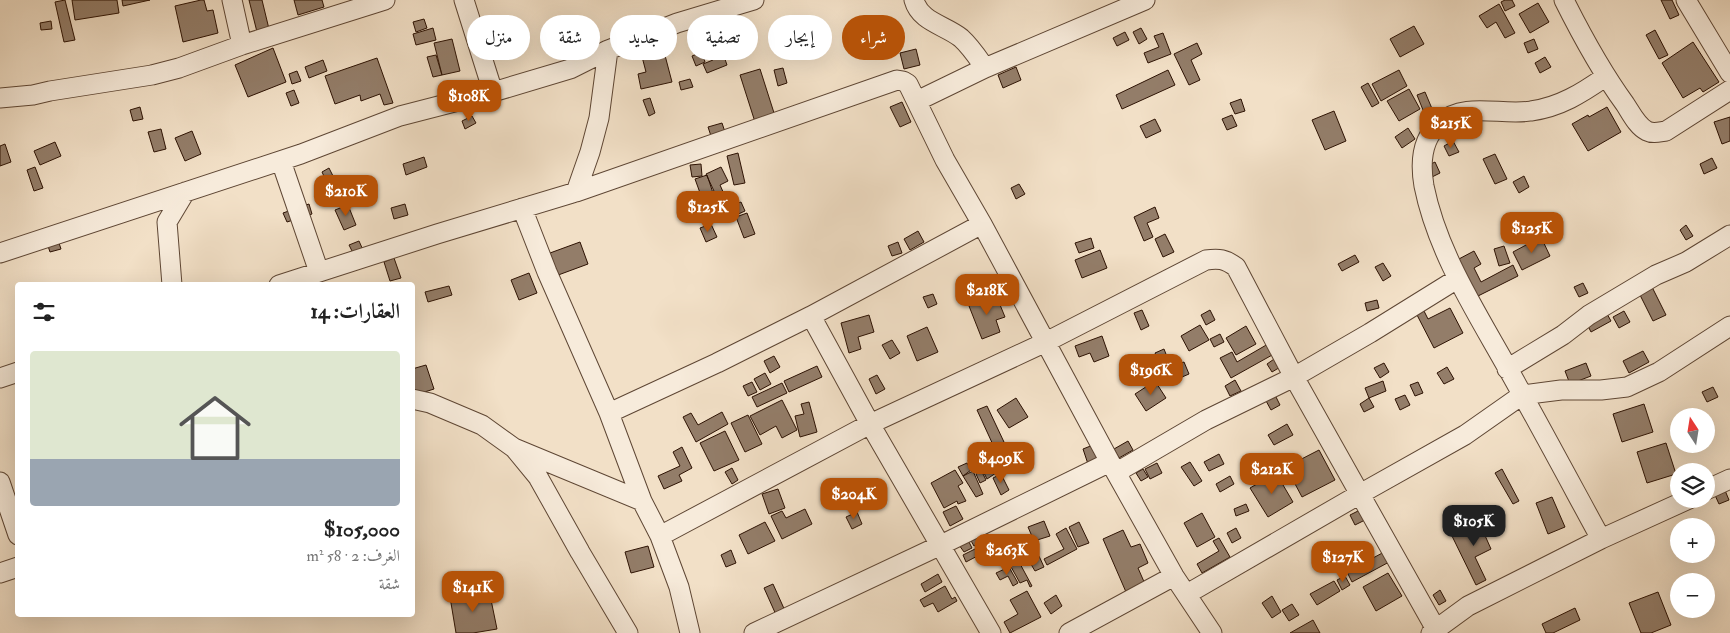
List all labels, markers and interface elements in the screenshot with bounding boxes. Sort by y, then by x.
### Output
chip: منزل [467,15,530,60]
chip: شقة [540,15,600,60]
chip: جديد [610,15,677,60]
chip: تصفية [687,15,758,60]
chip: إيجار [768,15,832,60]
chip: شراء [842,15,905,60]
pin: $108K [434,80,504,122]
text: $108K [448,86,490,106]
pin: $215K [1416,106,1486,149]
text: $215K [1430,113,1472,133]
pin: $210K [311,174,381,217]
text: $210K [325,181,367,201]
pin: $125K [673,190,743,233]
text: $125K [687,197,729,217]
pin: $125K [1497,212,1567,254]
text: $125K [1511,218,1553,238]
pin: $218K [952,274,1022,316]
text: $218K [966,280,1008,300]
icon: filters [30,298,58,326]
text: العقارات: 14 [311,298,400,325]
pin: $196K [1116,354,1186,396]
text: $196K [1130,360,1172,380]
icon: home [170,383,260,473]
north arrow [1670,408,1715,452]
map controls [1670,408,1715,618]
pin: $409K [966,442,1036,484]
text: $409K [978,448,1024,468]
pin: $212K [1237,452,1307,495]
text: $212K [1251,459,1293,479]
button: layers [1670,463,1715,508]
pin: $204K [819,478,889,520]
text: $204K [831,484,877,504]
pin: $105K [1439,504,1509,547]
text: $105K [1453,511,1495,531]
text: $105,000 [324,516,400,543]
button: + [1670,518,1715,563]
pin: $263K [972,534,1042,576]
text: $263K [986,540,1028,560]
pin: $127K [1308,540,1378,583]
text: الغرف: 2 · 58 m² [306,546,400,566]
text: $127K [1322,547,1364,567]
pin: $141K [438,570,508,613]
button: − [1670,573,1715,618]
text: شقة [379,574,400,594]
text: $141K [453,577,493,597]

